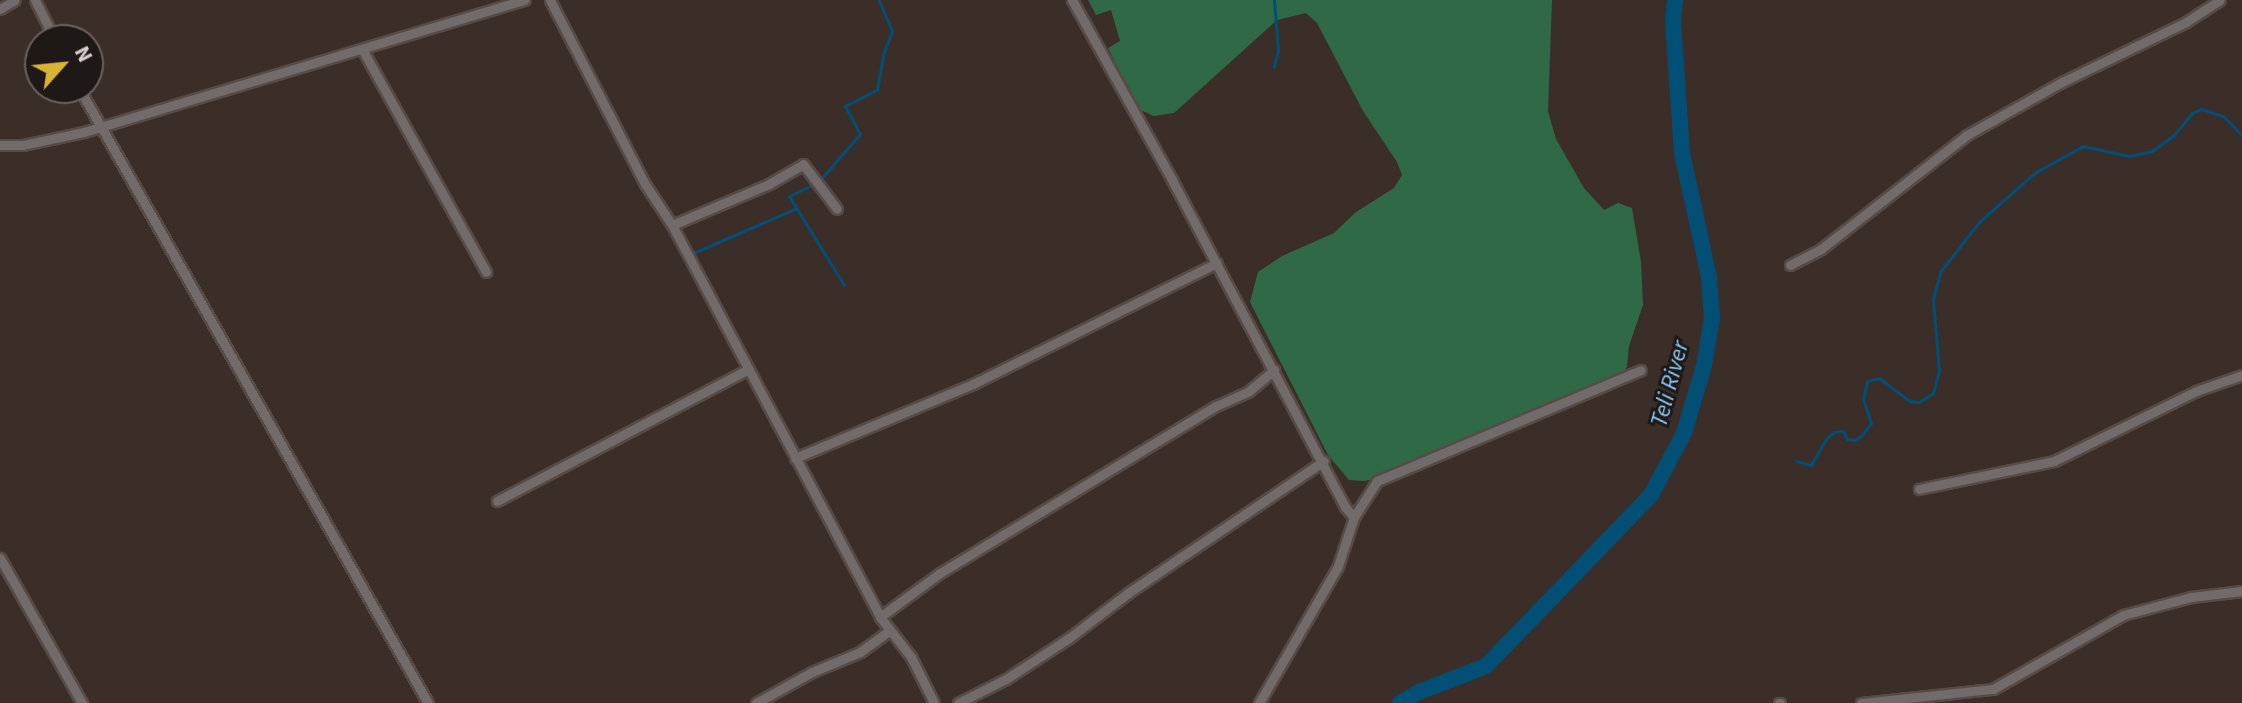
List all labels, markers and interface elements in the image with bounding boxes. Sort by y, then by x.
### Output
north arrow [24,24,104,104]
text: N [66,40,101,68]
water label: Teli River [1645,338,1695,430]

